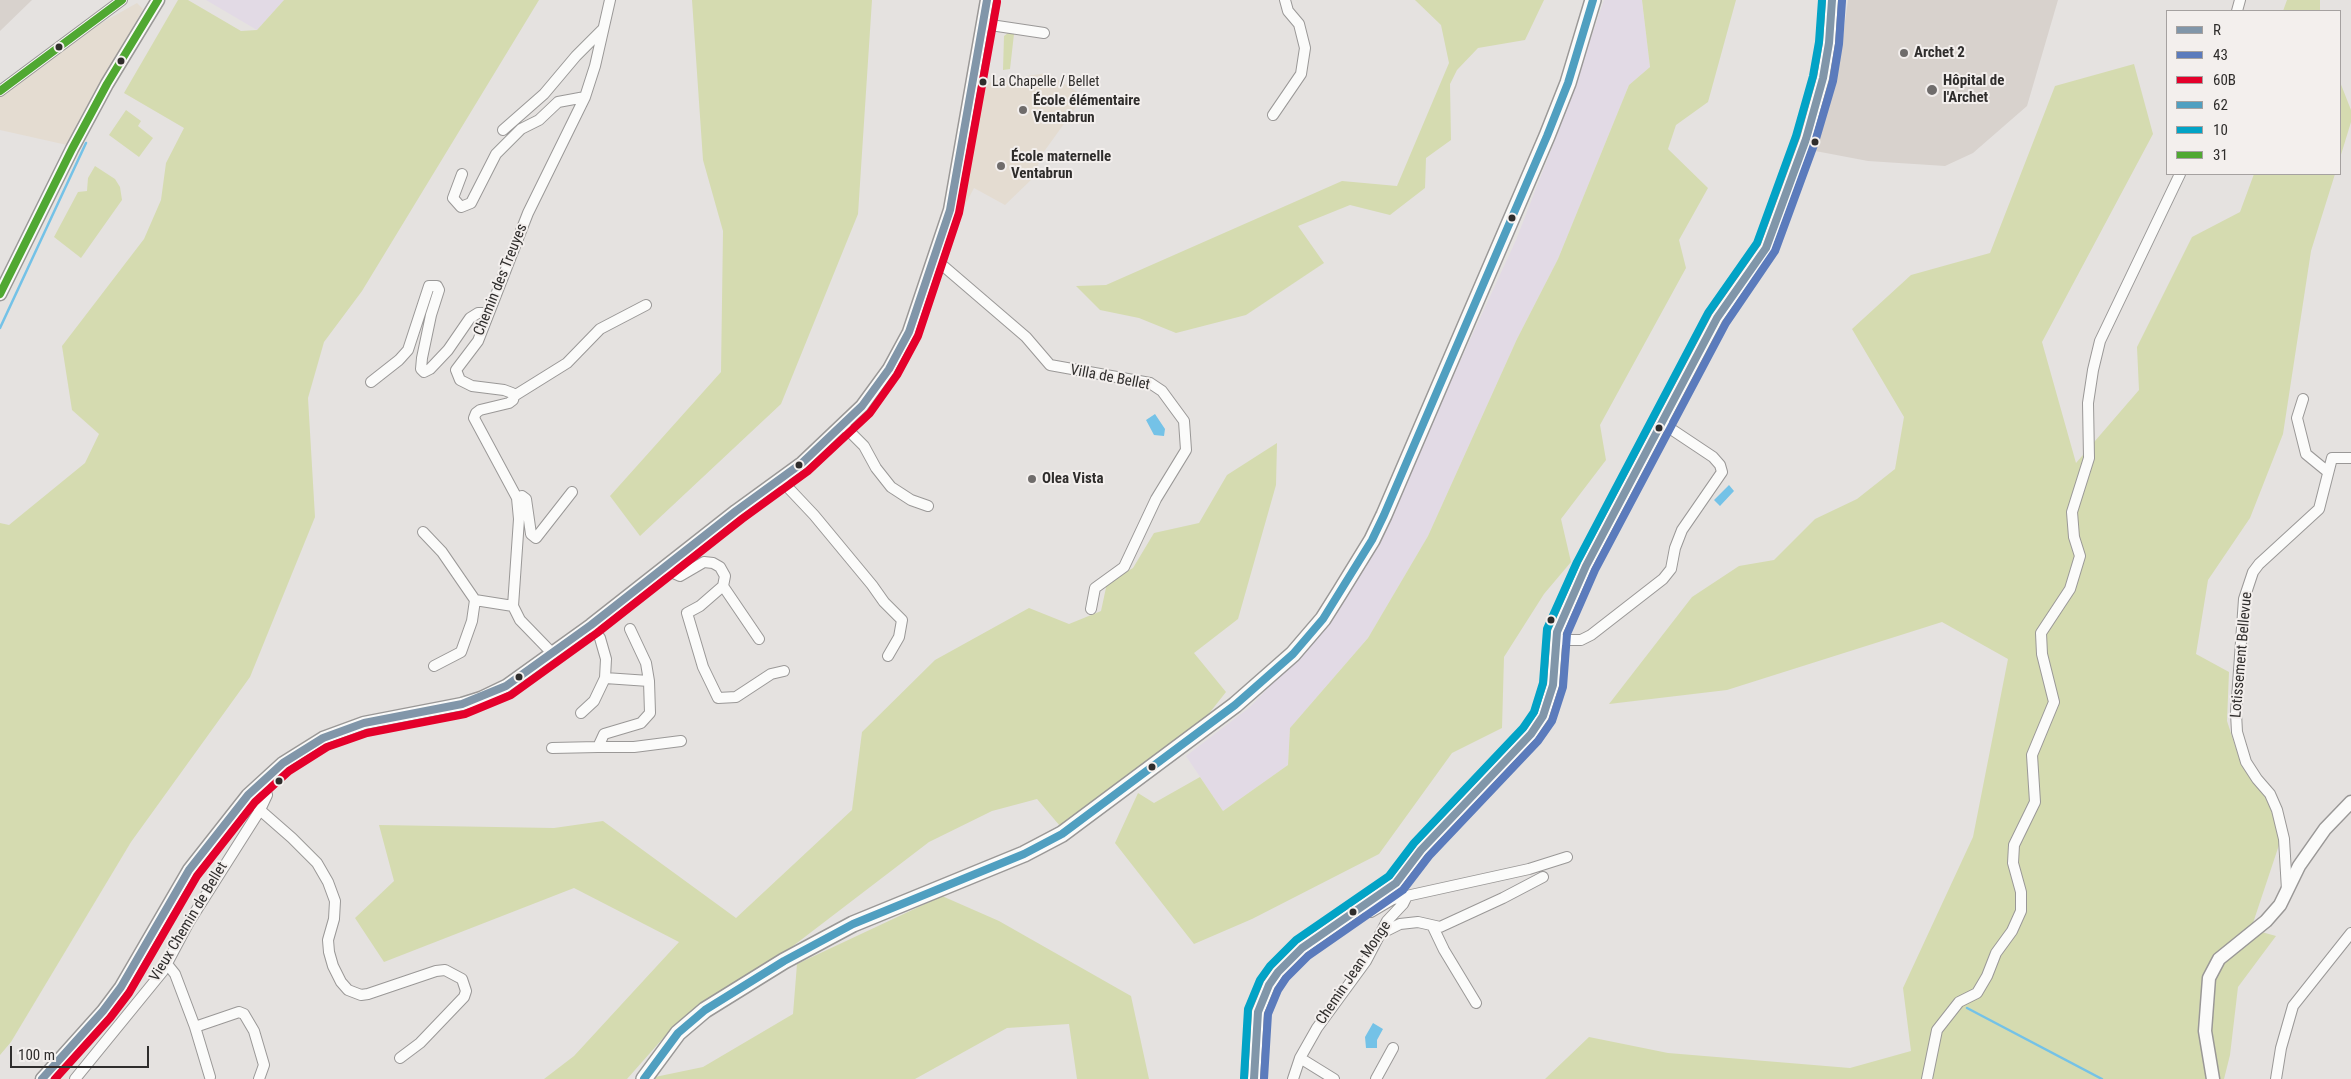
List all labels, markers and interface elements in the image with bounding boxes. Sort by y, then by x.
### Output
legend [2166,10,2341,175]
text: R [2213,21,2221,39]
unlabelled marker [54,42,64,52]
place label: Archet 2 [1914,44,1965,62]
text: 43 [2213,46,2228,64]
marker: Archet 2 [1898,47,1910,59]
unlabelled marker [116,56,126,66]
text: 60B [2213,71,2236,89]
place label: Hôpital de l'Archet [1943,72,2004,107]
place label: La Chapelle / Bellet [992,74,1099,90]
marker: La Chapelle / Bellet [978,77,988,87]
marker: Hôpital de l'Archet [1925,83,1939,97]
place label: École élémentaire Ventabrun [1033,92,1140,127]
text: 62 [2213,96,2228,114]
marker: École élémentaire Ventabrun [1017,104,1029,116]
text: 10 [2213,121,2228,139]
unlabelled marker [1810,137,1820,147]
text: 31 [2213,146,2228,164]
place label: École maternelle Ventabrun [1011,148,1111,183]
marker: École maternelle Ventabrun [995,160,1007,172]
unlabelled marker [1507,213,1517,223]
street label: Chemin des Treuyes [470,221,532,339]
street label: Villa de Bellet [1069,361,1151,395]
unlabelled marker [1654,423,1664,433]
unlabelled marker [794,460,804,470]
place label: Olea Vista [1042,470,1103,488]
marker: Olea Vista [1026,473,1038,485]
street label: Lotissement Bellevue [2228,591,2256,719]
unlabelled marker [1546,615,1556,625]
unlabelled marker [514,672,524,682]
unlabelled marker [1147,762,1157,772]
unlabelled marker [274,776,284,786]
street label: Vieux Chemin de Bellet [146,859,232,985]
unlabelled marker [1348,907,1358,917]
street label: Chemin Jean Monge [1313,918,1395,1028]
scale bar [12,1036,151,1068]
text: 100 m [18,1046,55,1064]

